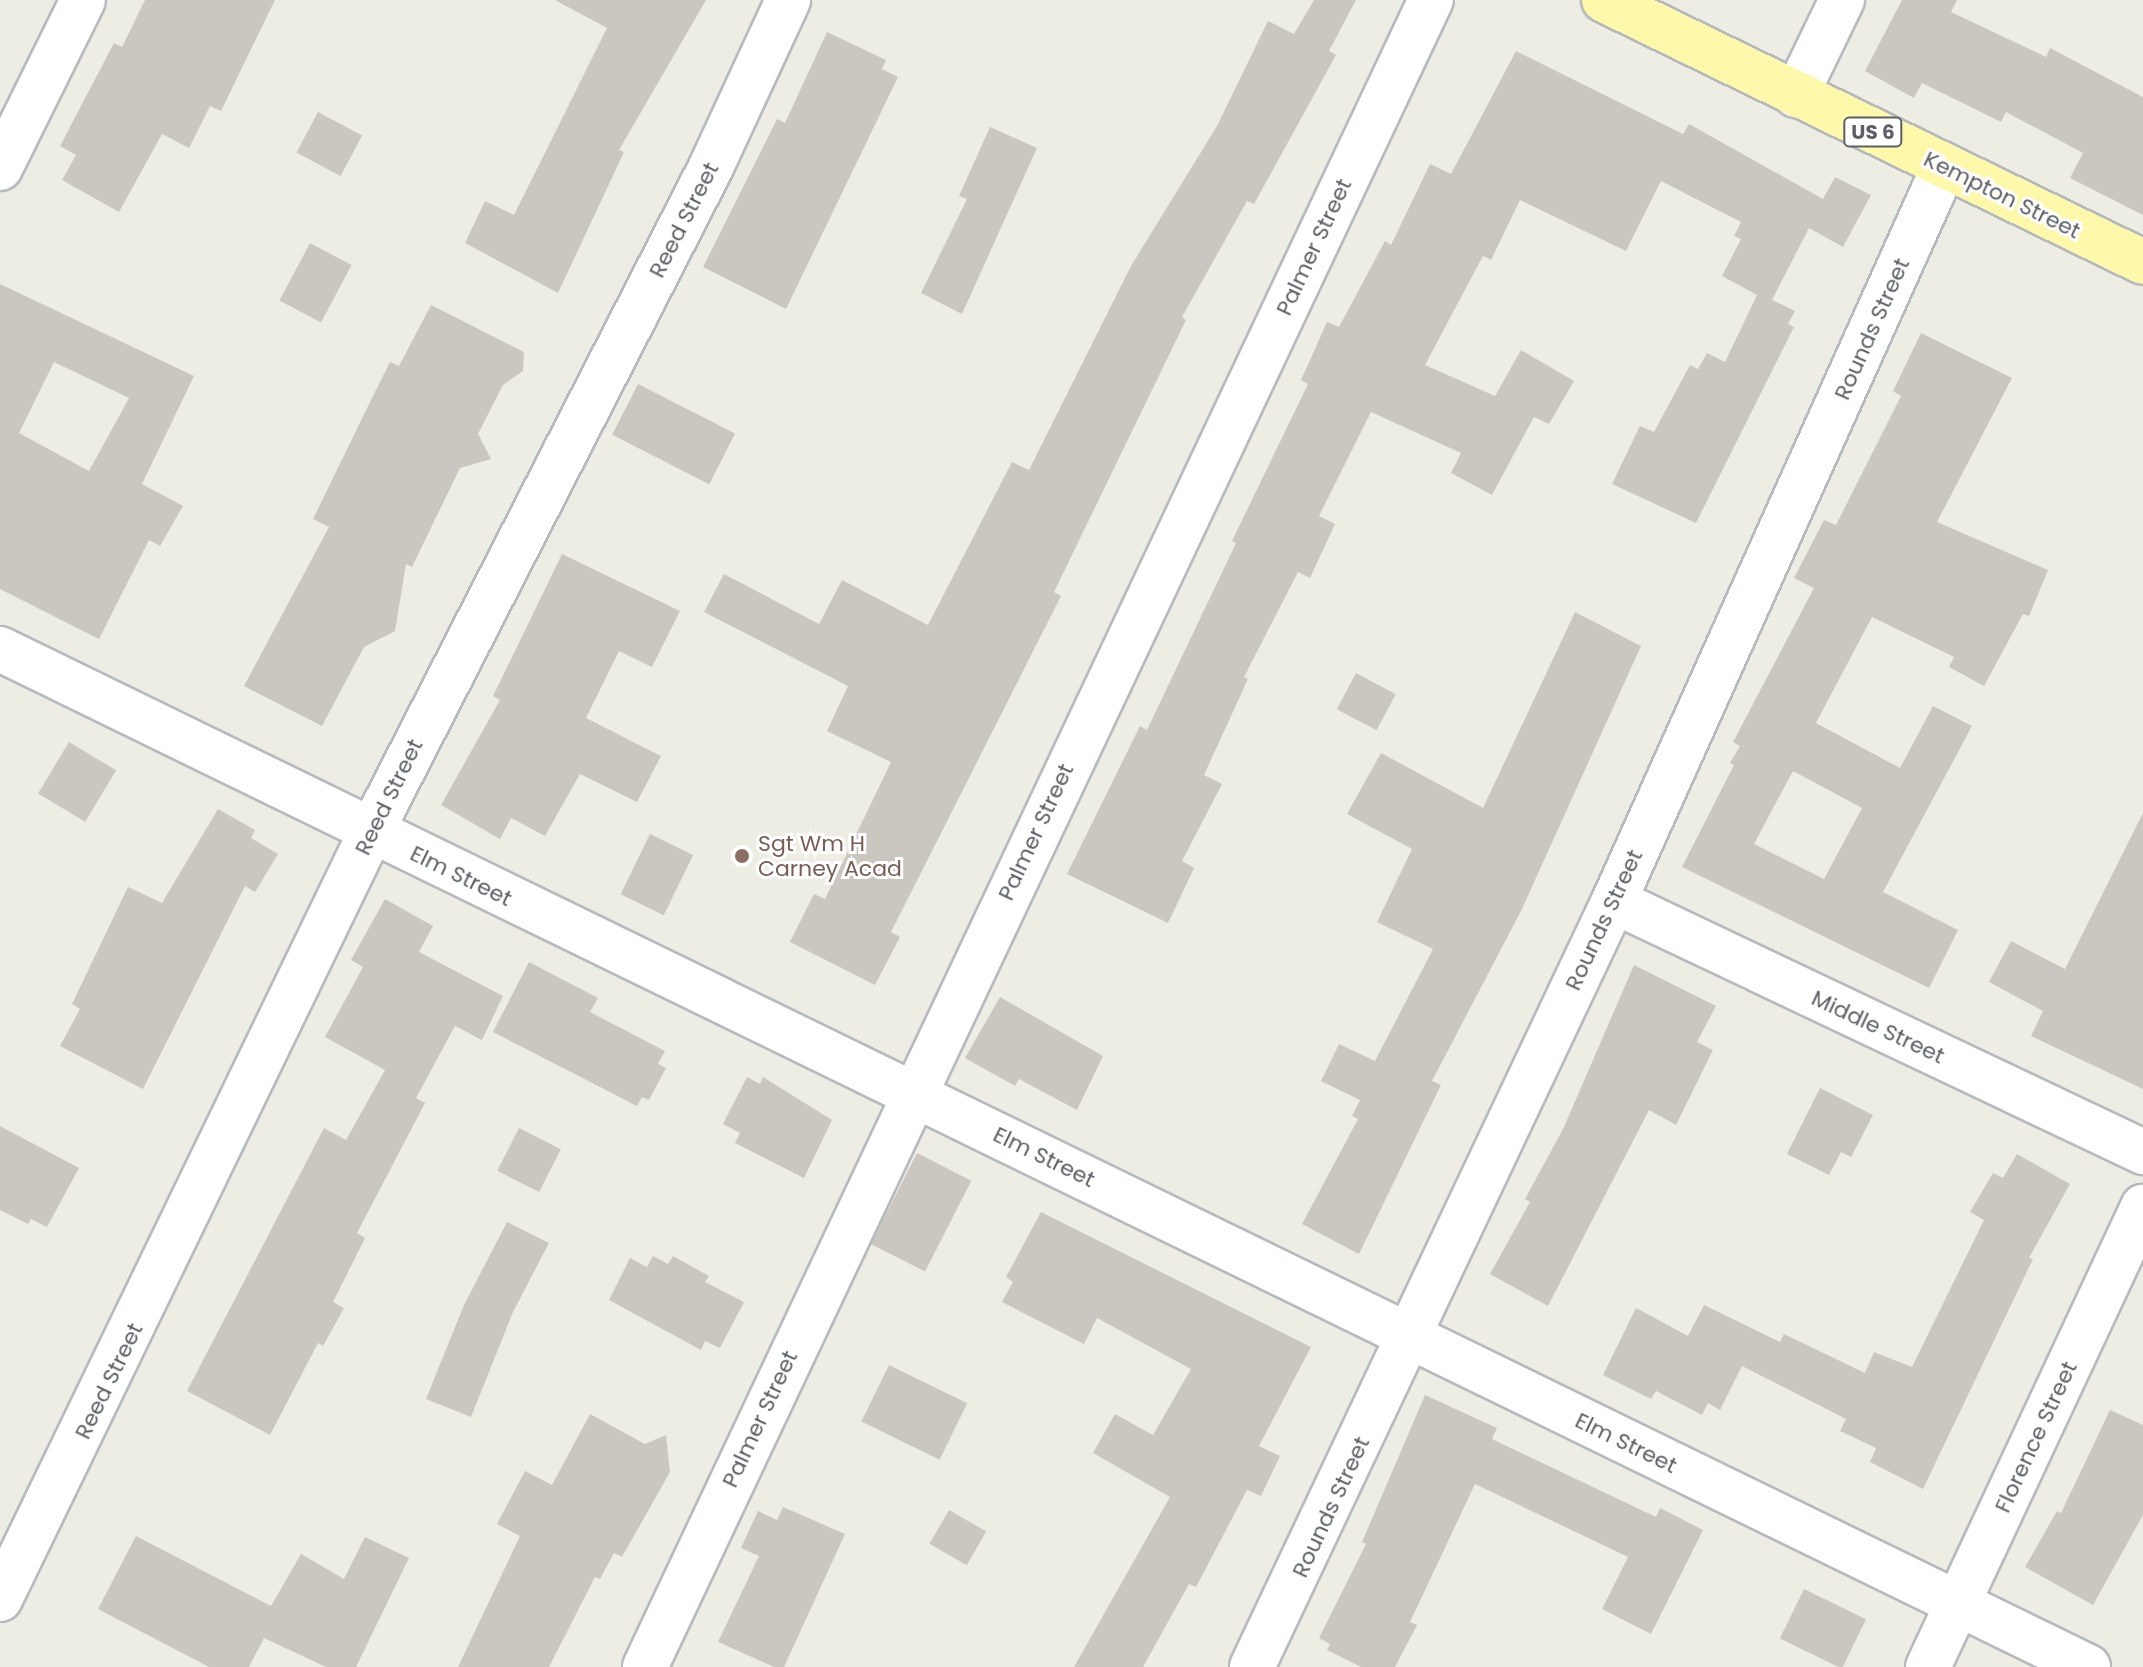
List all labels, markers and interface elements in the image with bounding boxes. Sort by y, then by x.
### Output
road number: US 6 [1843,116,1903,148]
street label: Kempton Street [1919,146,2085,244]
street label: Reed Street [644,158,724,282]
street label: Palmer Street [1271,174,1357,320]
street label: Rounds Street [1829,254,1915,404]
street label: Reed Street [350,735,428,859]
street label: Palmer Street [993,759,1079,905]
place label: Sgt Wm H Carney Acad [758,830,902,882]
street label: Elm Street [406,840,516,912]
street label: Rounds Street [1560,845,1648,995]
marker: Sgt Wm H Carney Acad [733,847,751,865]
street label: Middle Street [1807,985,1949,1069]
street label: Elm Street [989,1121,1099,1193]
street label: Reed Street [70,1319,148,1443]
street label: Palmer Street [717,1346,803,1492]
street label: Florence Street [1989,1357,2083,1517]
street label: Elm Street [1571,1407,1681,1479]
street label: Rounds Street [1287,1432,1375,1582]

